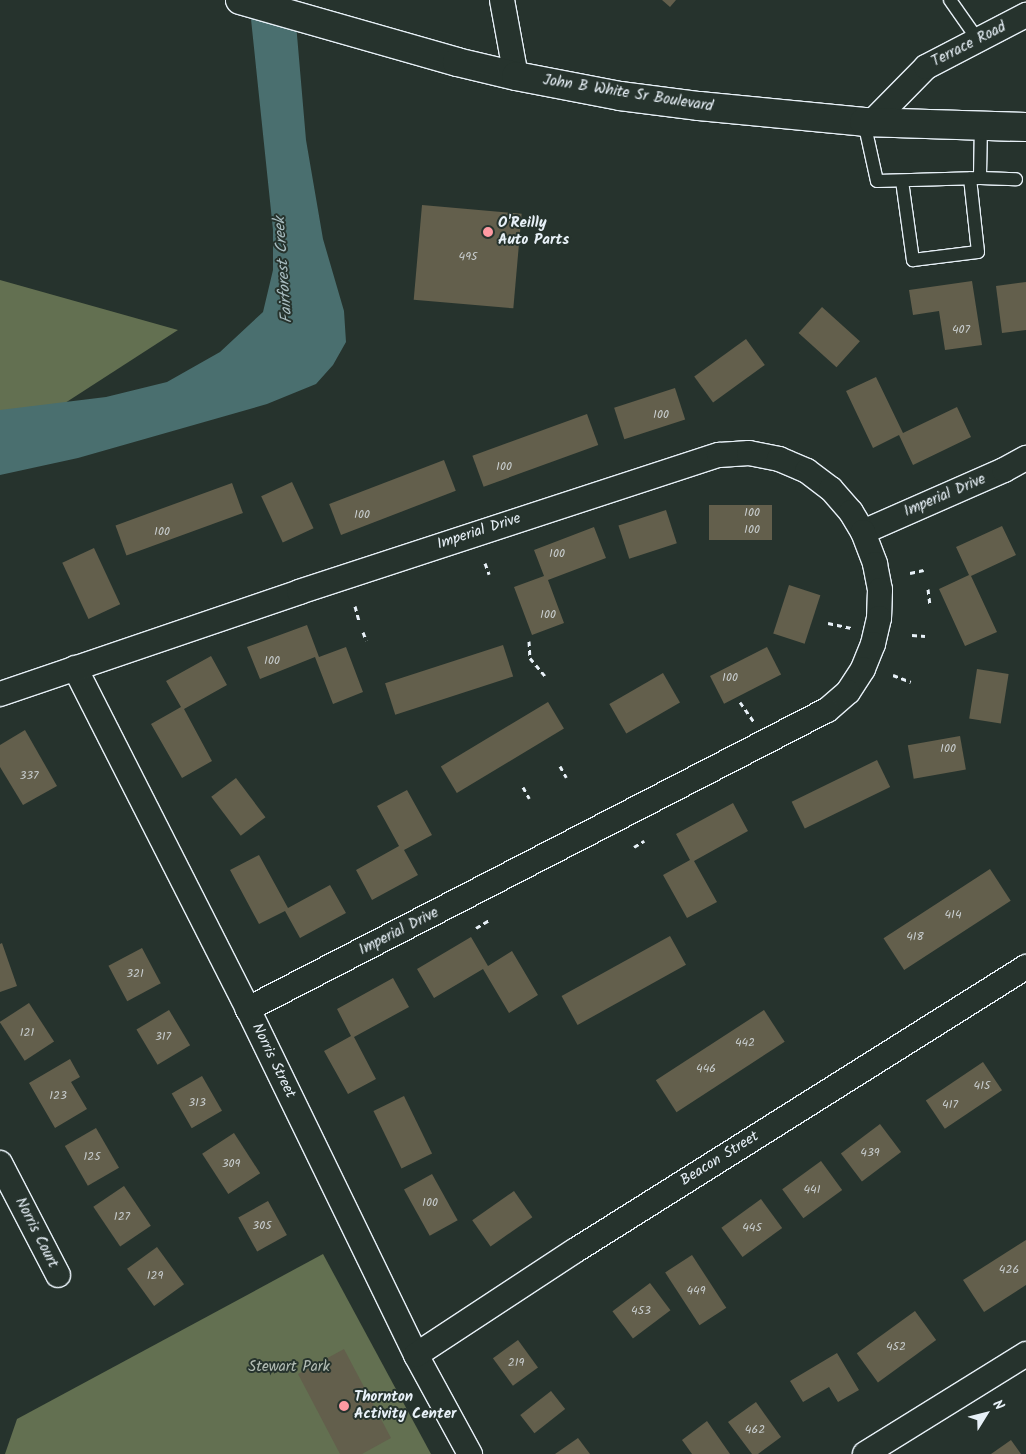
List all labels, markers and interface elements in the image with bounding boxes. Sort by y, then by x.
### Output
street label: Terrace Road [929,19,1009,71]
street label: John B White Sr Boulevard [542,72,714,116]
place label: O'Reilly Auto Parts [498,214,569,249]
water label: Fairforest Creek [271,216,297,324]
marker: O'Reilly Auto Parts [482,226,494,238]
house number: 495 [459,250,477,264]
house number: 407 [952,323,970,337]
house number: 100 [653,408,669,422]
house number: 100 [496,460,512,474]
street label: Imperial Drive [901,471,989,521]
house number: 100 [744,506,760,520]
house number: 100 [354,508,370,522]
street label: Imperial Drive [435,510,523,554]
house number: 100 [744,523,760,537]
house number: 100 [154,525,170,539]
house number: 100 [549,547,565,561]
house number: 100 [540,608,556,622]
house number: 100 [264,654,280,668]
house number: 100 [722,671,738,685]
house number: 100 [940,742,956,756]
house number: 337 [19,769,39,783]
street label: Imperial Drive [356,904,442,960]
house number: 414 [945,908,961,922]
house number: 418 [906,930,924,944]
house number: 321 [126,967,144,981]
street label: Norris Street [247,1021,299,1101]
house number: 121 [20,1026,34,1040]
house number: 317 [155,1030,171,1044]
house number: 442 [735,1036,755,1050]
house number: 446 [696,1062,716,1076]
house number: 415 [974,1079,990,1093]
house number: 123 [49,1089,67,1103]
house number: 313 [188,1096,206,1110]
house number: 417 [942,1098,958,1112]
street label: Beacon Street [678,1128,762,1190]
house number: 439 [860,1146,880,1160]
house number: 125 [83,1150,101,1164]
house number: 309 [222,1157,240,1171]
house number: 441 [804,1183,820,1197]
street label: Norris Court [11,1195,61,1271]
house number: 100 [422,1196,438,1210]
house number: 127 [114,1210,130,1224]
house number: 305 [252,1219,272,1233]
house number: 445 [742,1221,762,1235]
house number: 426 [999,1263,1019,1277]
house number: 129 [147,1269,163,1283]
house number: 449 [686,1284,706,1298]
house number: 453 [631,1304,651,1318]
house number: 452 [886,1340,906,1354]
house number: 219 [508,1356,524,1370]
park label: Stewart Park [248,1359,330,1377]
place label: Thornton Activity Center [354,1388,456,1423]
north arrow [961,1389,1011,1439]
text: N [987,1395,1010,1415]
marker: Thornton Activity Center [338,1400,350,1412]
house number: 462 [745,1423,765,1437]

